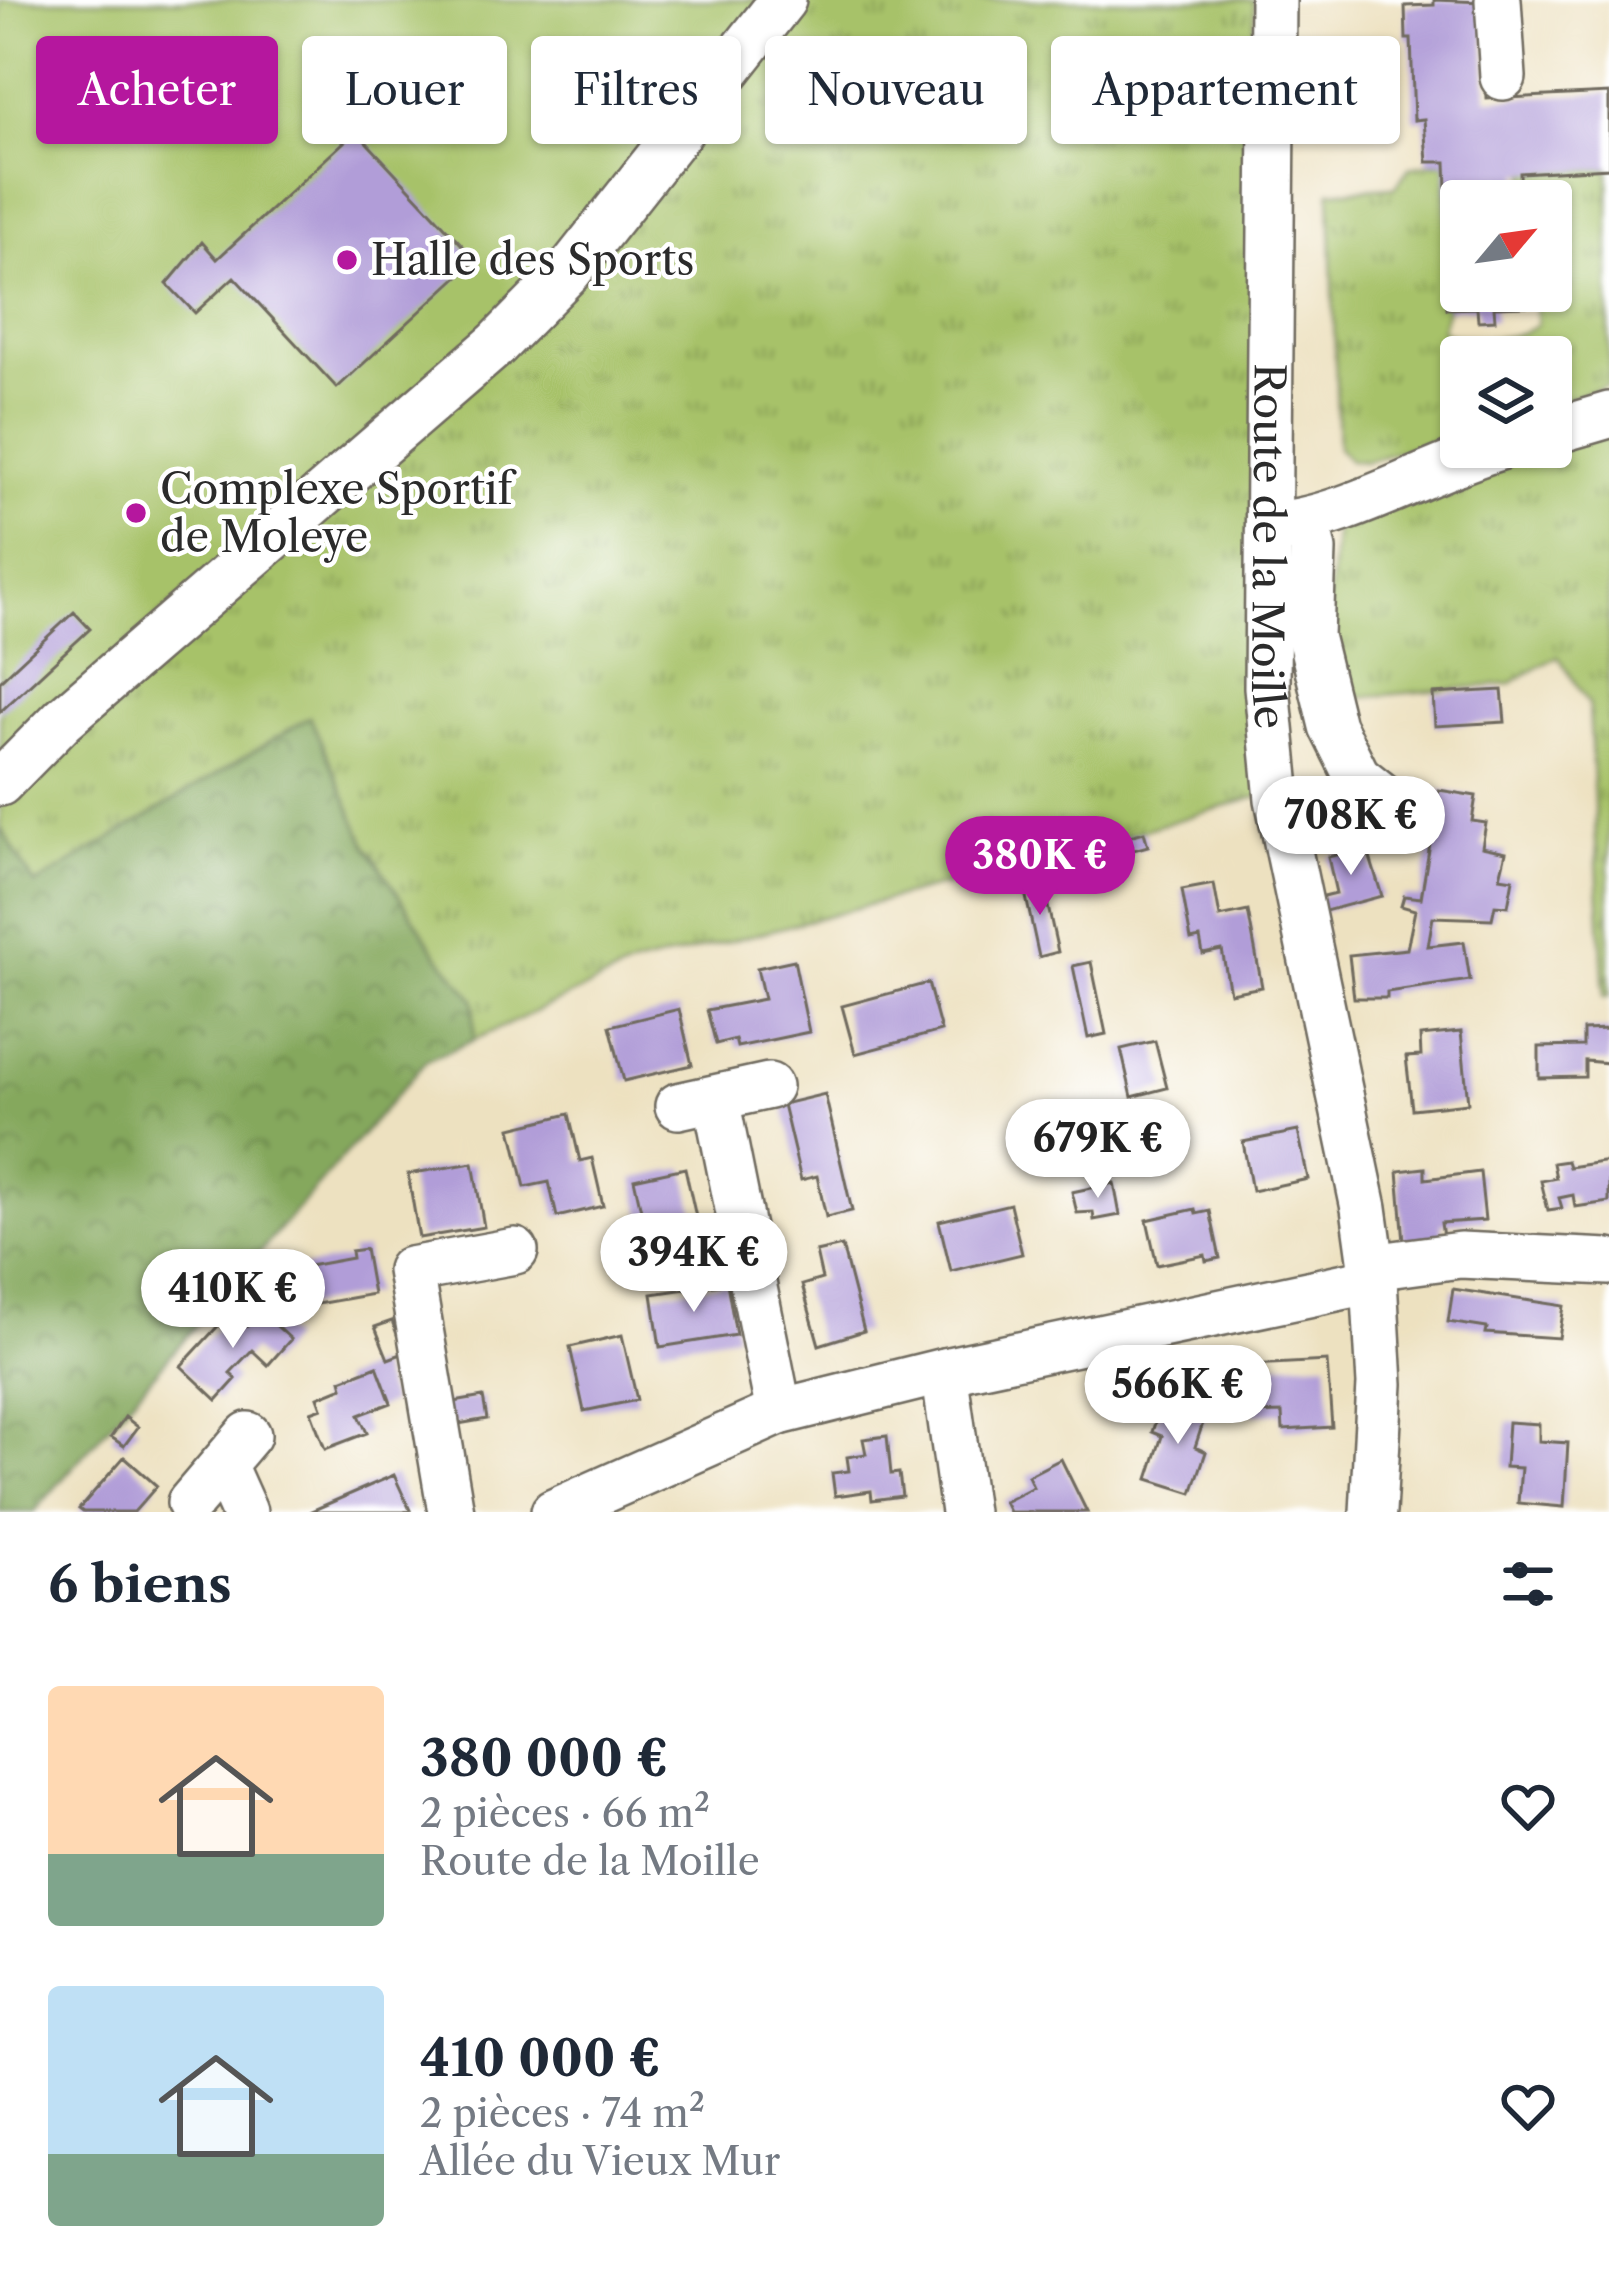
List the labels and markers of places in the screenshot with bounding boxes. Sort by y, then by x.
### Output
place label: Halle des Sports [371,234,695,286]
marker: Halle des Sports [334,247,360,273]
place label: Complexe Sportif de Moleye [160,463,518,563]
marker: Complexe Sportif de Moleye [123,500,149,526]
pin: 708K € [1253,776,1449,878]
pin: 380K € [942,816,1138,918]
pin: 679K € [1000,1099,1196,1201]
pin: 394K € [596,1213,792,1315]
pin: 410K € [135,1249,331,1351]
pin: 566K € [1080,1345,1276,1447]

